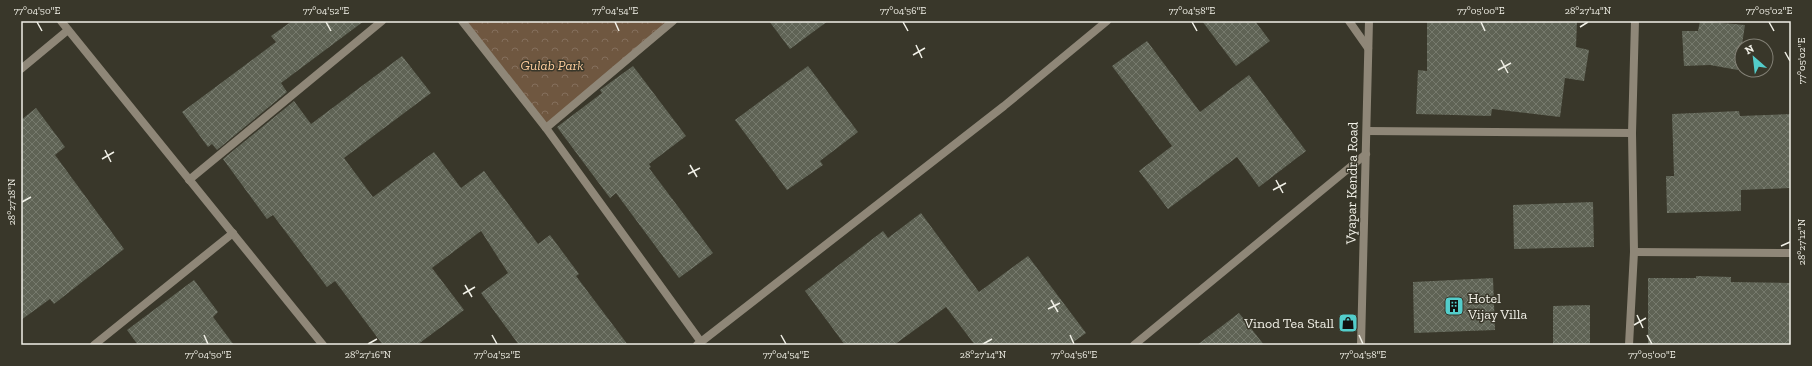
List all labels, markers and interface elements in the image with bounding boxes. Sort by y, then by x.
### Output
text: 77°04'50"E [14,5,60,17]
text: 77°04'52"E [303,5,349,17]
text: 77°04'54"E [592,5,638,17]
text: 77°04'56"E [880,5,926,17]
text: 77°04'58"E [1169,5,1215,17]
text: 77°05'00"E [1457,5,1505,17]
text: 28°27'14"N [1565,5,1612,17]
text: 77°05'02"E [1746,5,1792,17]
north arrow [1734,38,1774,78]
text: 77°05'02"E [1796,38,1808,84]
text: N [1743,42,1757,57]
park label: Gulab Park [520,57,584,74]
street label: Vyapar Kendra Road [1342,121,1362,245]
text: 28°27'18"N [6,178,18,225]
text: 28°27'12"N [1796,218,1808,265]
place label: Hotel Vijay Villa [1467,290,1527,323]
building icon: Hotel Vijay Villa [1443,295,1465,317]
shop icon: Vinod Tea Stall [1337,312,1359,334]
place label: Vinod Tea Stall [1243,315,1334,332]
text: 77°04'50"E [185,349,231,361]
text: 28°27'16"N [345,349,392,361]
text: 77°04'52"E [474,349,520,361]
text: 77°04'54"E [763,349,809,361]
text: 28°27'14"N [960,349,1007,361]
text: 77°04'56"E [1051,349,1097,361]
text: 77°04'58"E [1340,349,1386,361]
text: 77°05'00"E [1628,349,1676,361]

